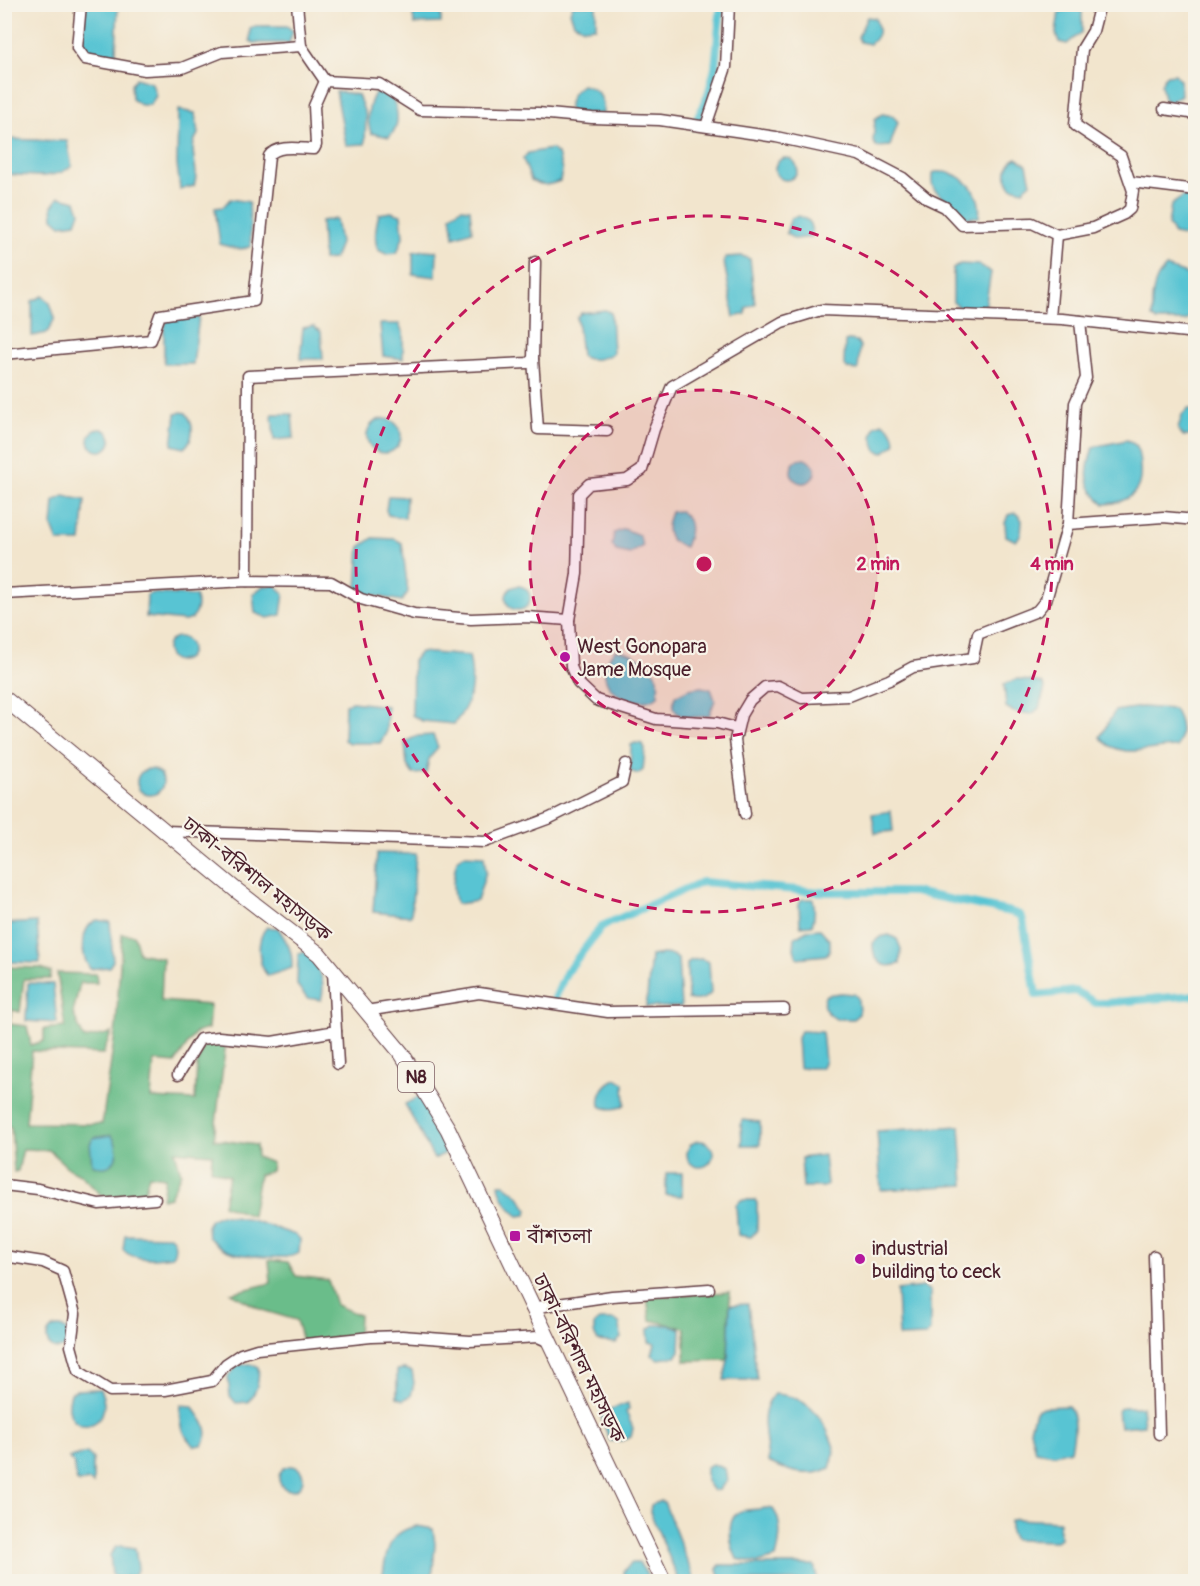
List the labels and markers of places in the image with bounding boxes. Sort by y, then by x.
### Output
centre of rings [694,554,714,574]
place label: West Gonopara Jame Mosque [577,634,707,682]
marker: West Gonopara Jame Mosque [558,650,572,664]
place label: বাঁশতলা [526,1224,593,1249]
marker: বাঁশতলা [508,1229,522,1243]
place label: industrial building to ceck [872,1236,1001,1284]
marker: industrial building to ceck [853,1252,867,1266]

